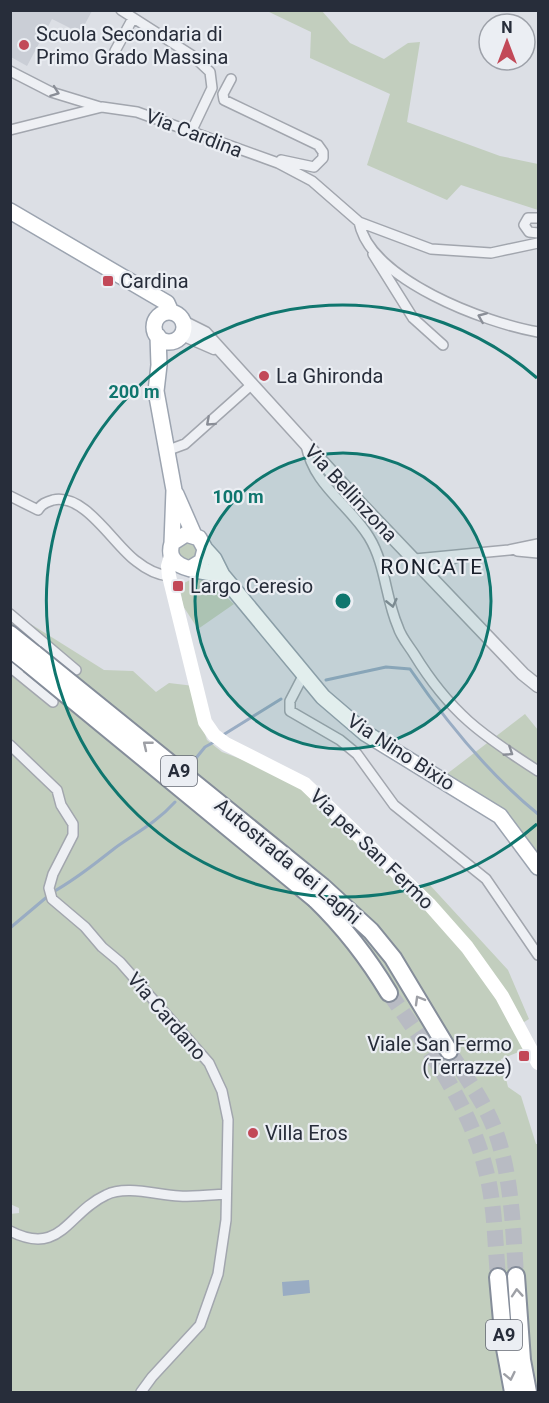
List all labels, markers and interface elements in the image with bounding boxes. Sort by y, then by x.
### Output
north arrow [477,12,537,72]
text: N [501,18,513,37]
place label: Scuola Secondaria di Primo Grado Massina [36,22,228,69]
marker: Scuola Secondaria di Primo Grado Massina [17,38,31,52]
one-way arrow [49,85,60,98]
street label: Via Cardina [142,104,246,162]
place label: Cardina [120,269,189,293]
marker: Cardina [101,274,115,288]
one-way arrow [477,312,488,324]
place label: La Ghironda [276,364,383,388]
marker: La Ghironda [257,369,271,383]
text: 200 m [108,381,160,402]
one-way arrow [206,415,217,426]
street label: Via Bellinzona [300,439,402,547]
text: 100 m [212,486,264,507]
district label: RONCATE [380,555,484,579]
place label: Largo Ceresio [190,574,313,598]
marker: Largo Ceresio [171,579,185,593]
centre of rings [333,591,353,611]
one-way arrow [384,598,397,608]
street label: Via Nino Bixio [343,708,459,796]
one-way arrow [143,741,154,752]
one-way arrow [503,745,514,756]
road number: A9 [161,756,197,786]
street label: Via per San Fermo [305,784,439,914]
street label: Autostrada dei Laghi [210,793,366,929]
street label: Via Cardano [122,967,212,1065]
one-way arrow [415,996,426,1007]
place label: Viale San Fermo (Terrazze) [367,1032,512,1079]
marker: Viale San Fermo (Terrazze) [517,1049,531,1063]
place label: Villa Eros [265,1121,348,1145]
marker: Villa Eros [246,1126,260,1140]
one-way arrow [511,1288,524,1297]
road number: A9 [486,1320,522,1350]
one-way arrow [503,1371,516,1381]

